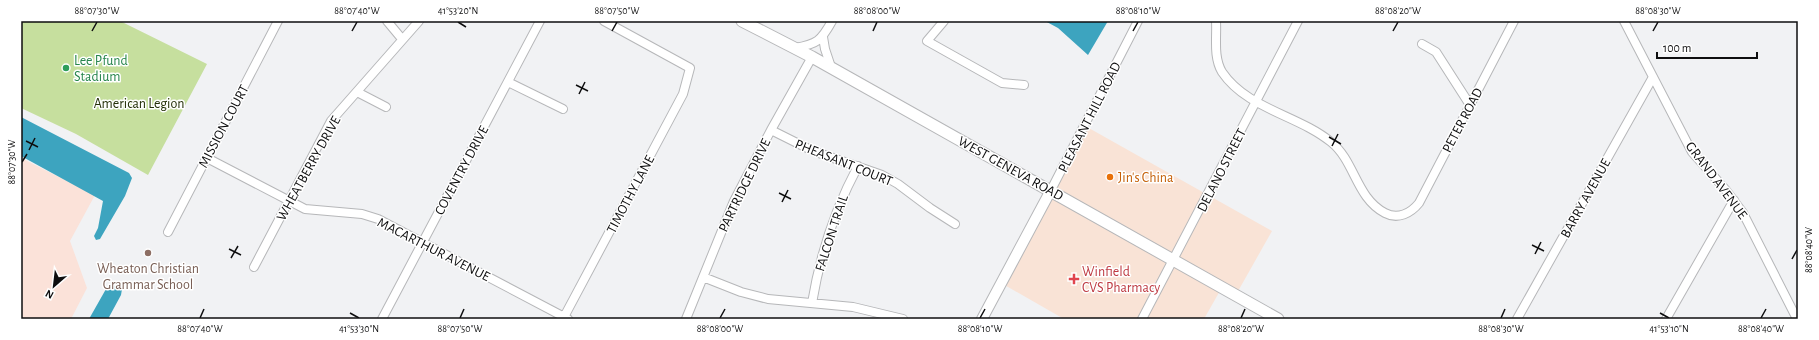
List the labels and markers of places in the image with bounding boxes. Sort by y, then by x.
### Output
place label: Lee Pfund Stadium [74,54,128,84]
marker: Lee Pfund Stadium [61,63,71,73]
place label: Jin's China [1118,171,1174,185]
marker: Jin's China [1105,172,1115,182]
marker: Wheaton Christian Grammar School [143,248,153,258]
place label: Wheaton Christian Grammar School [97,262,199,292]
place label: Winfield CVS Pharmacy [1082,265,1160,295]
marker: Winfield CVS Pharmacy [1069,274,1079,284]

